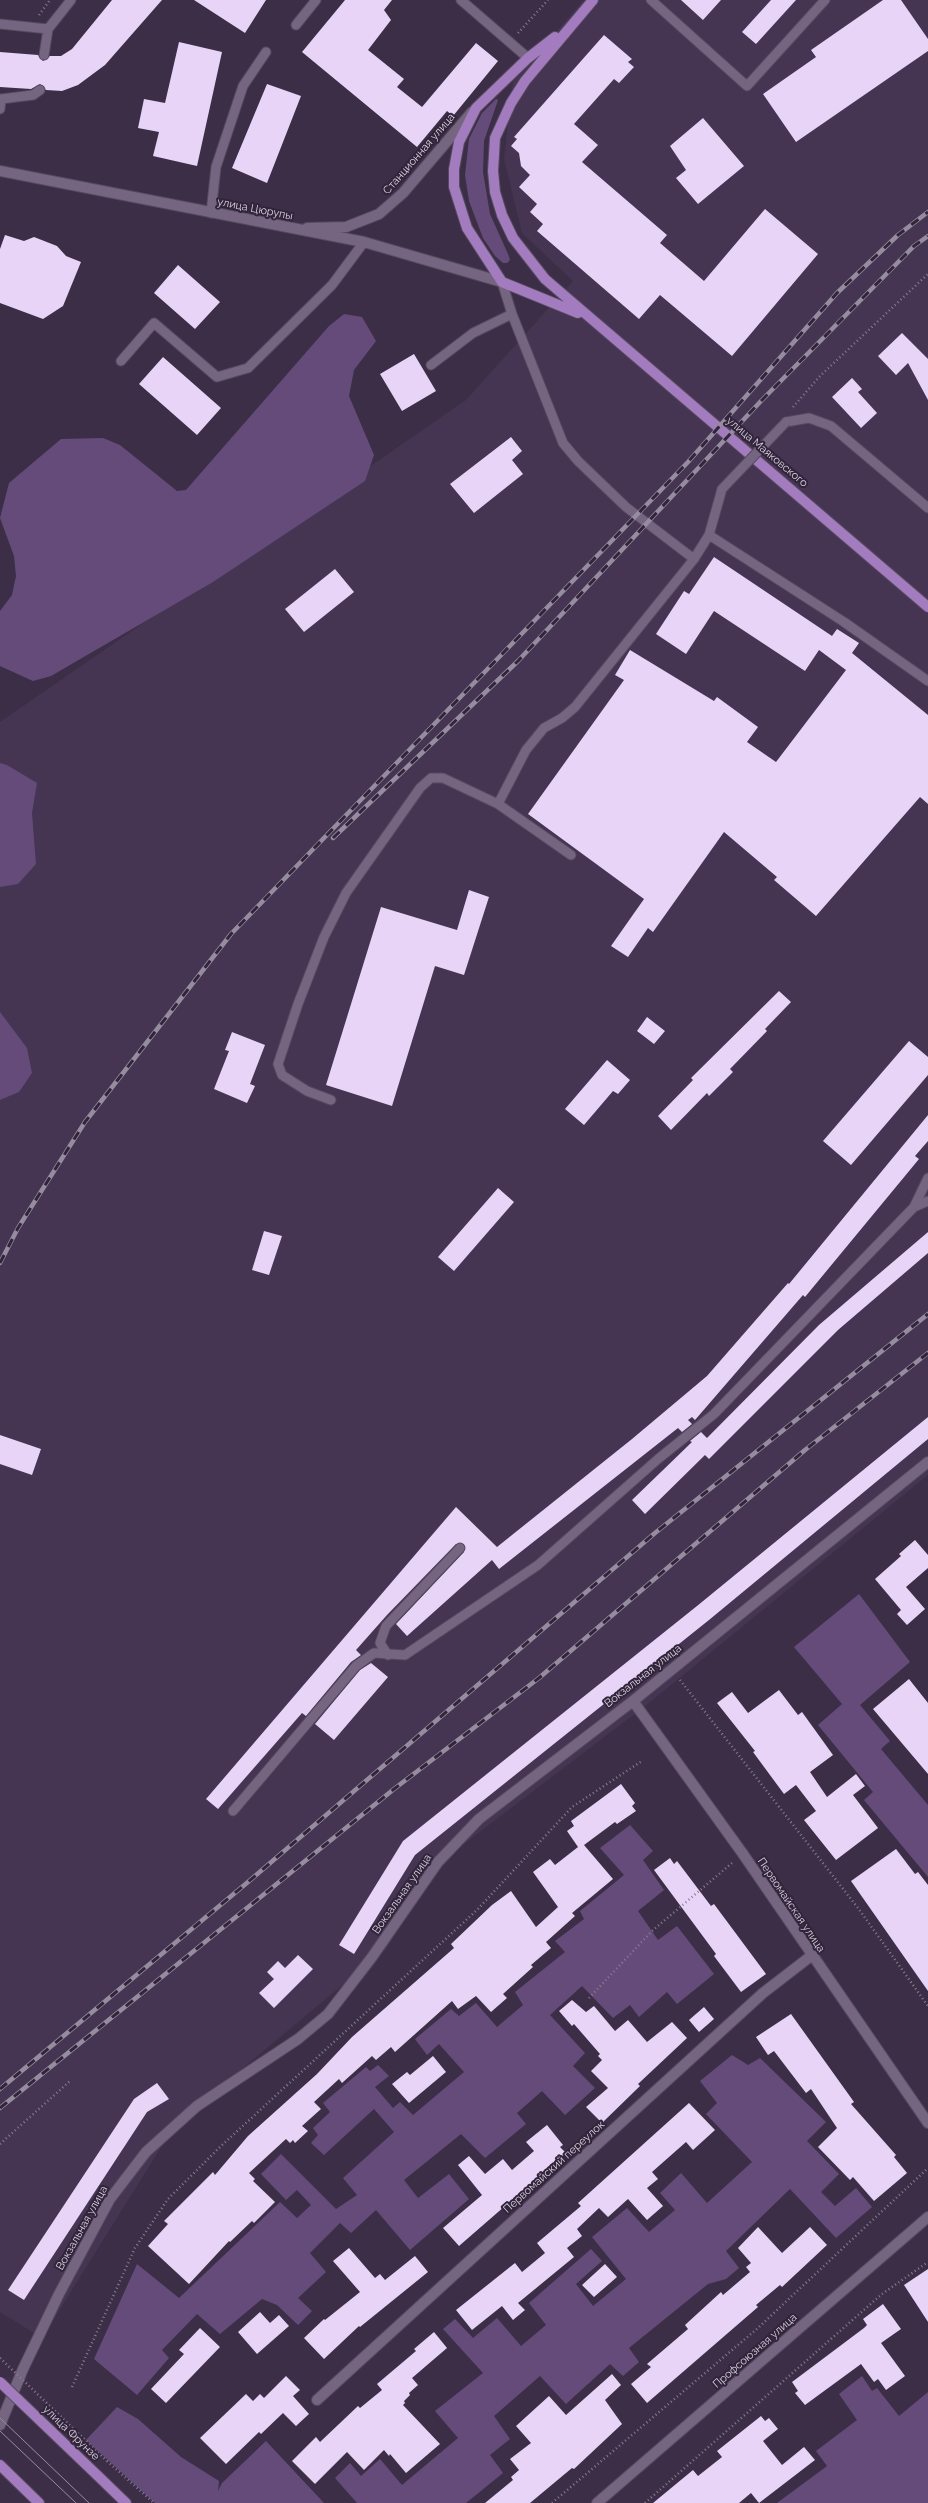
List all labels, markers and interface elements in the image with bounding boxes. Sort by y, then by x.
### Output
street label: Станционная улица [380,111,458,197]
street label: улица Цюрупы [216,195,294,223]
street label: улица Маяковского [724,414,810,490]
street label: Вокзальная улица [602,1642,684,1710]
street label: Вокзальная улица [370,1852,434,1936]
street label: Первомайская улица [754,1855,828,1955]
street label: Первомайский переулок [501,2118,607,2216]
street label: Вокзальная улица [53,2184,111,2272]
street label: Профсоюзная улица [710,2311,800,2391]
street label: улица Фрунзе [40,2403,102,2463]

